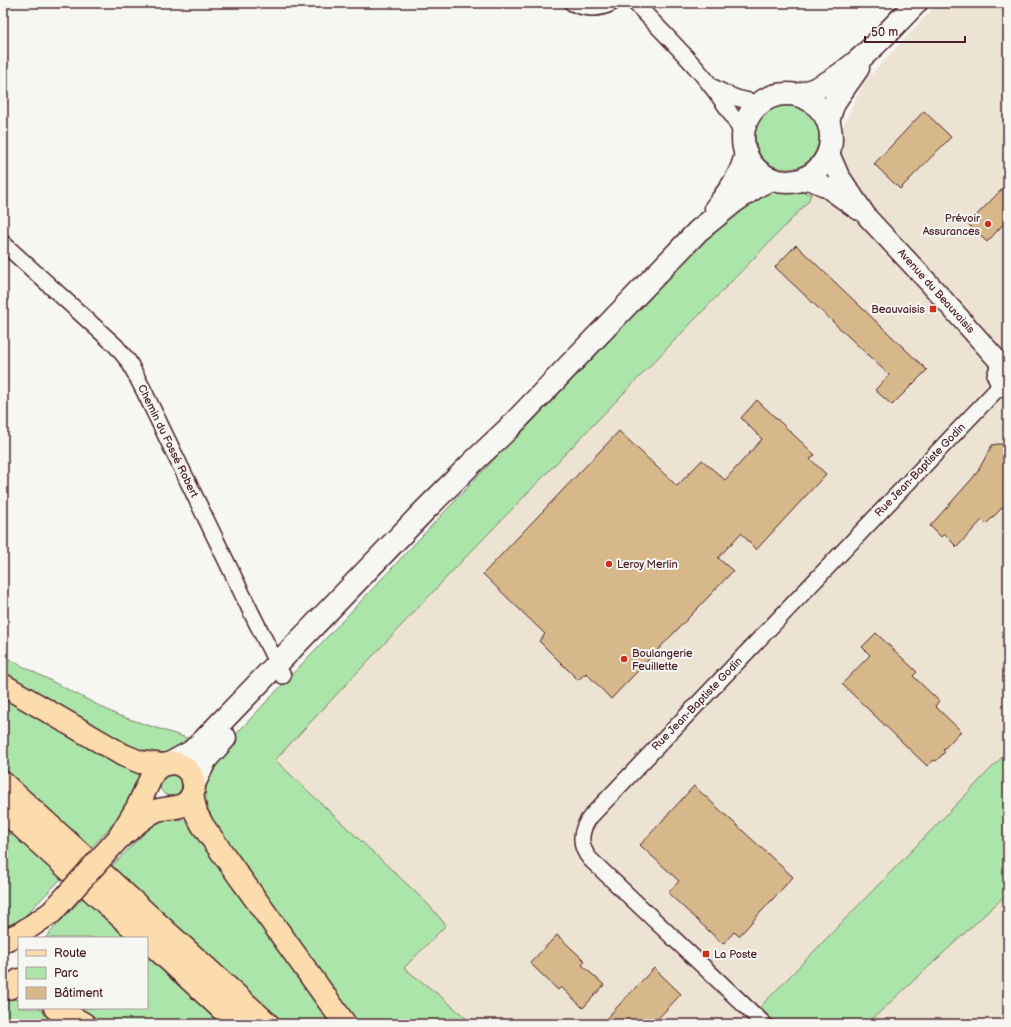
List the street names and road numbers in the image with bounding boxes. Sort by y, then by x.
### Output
street label: Avenue du Beauvaisis [895,246,977,336]
street label: Chemin du Fossé Robert [135,382,201,500]
street label: Rue Jean-Baptiste Godin [872,421,968,519]
street label: Rue Jean-Baptiste Godin [649,655,745,753]

